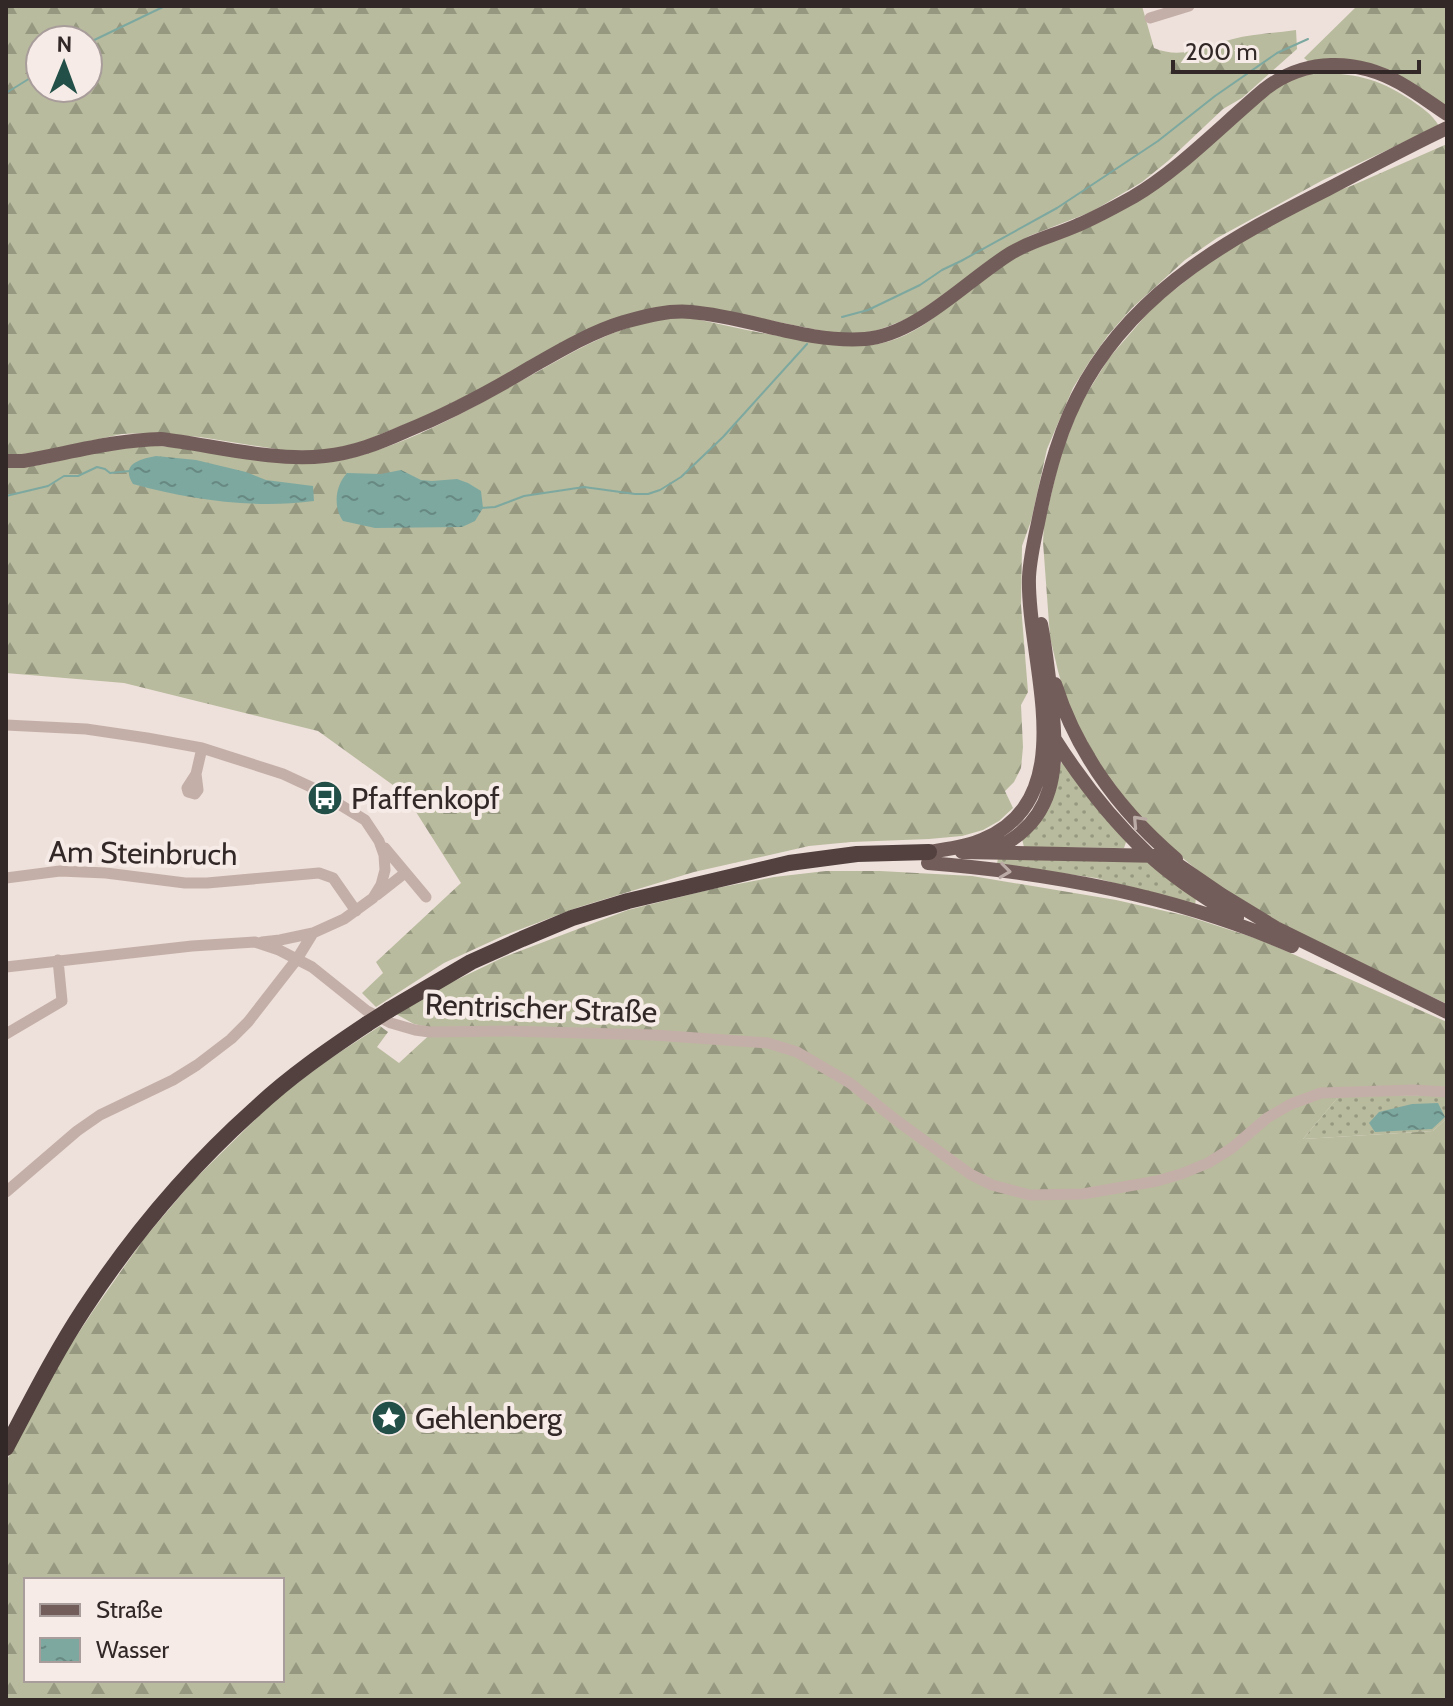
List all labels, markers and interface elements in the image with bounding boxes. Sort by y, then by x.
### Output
north arrow [24,24,104,104]
scale bar [1173,24,1419,74]
text: N [56,31,72,58]
text: 200 m [1185,37,1258,66]
bus stop icon: Pfaffenkopf [306,779,344,817]
place label: Pfaffenkopf [351,780,500,817]
one-way arrow [1133,816,1147,831]
street label: Am Steinbruch [48,833,238,873]
one-way arrow [998,862,1012,879]
street label: Rentrischer Straße [424,985,658,1031]
place icon: Gehlenberg [370,1399,408,1437]
place label: Gehlenberg [415,1400,563,1437]
legend [24,1578,284,1682]
text: Straße [96,1595,163,1624]
text: Wasser [96,1635,169,1664]

